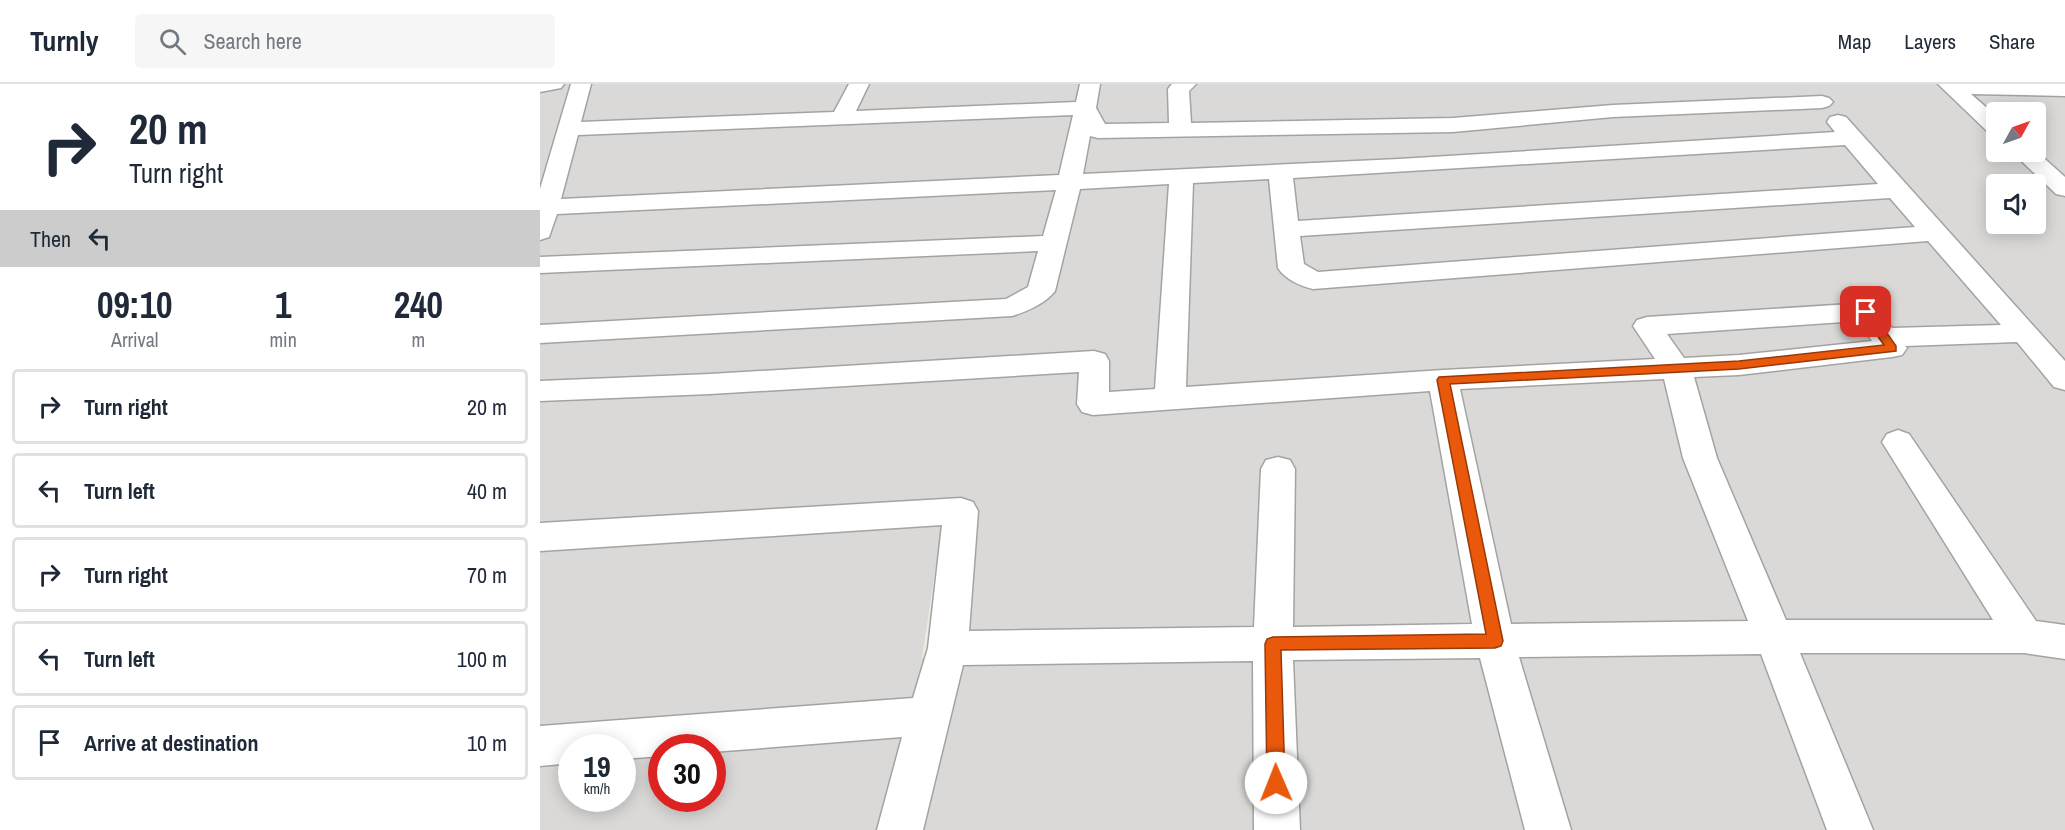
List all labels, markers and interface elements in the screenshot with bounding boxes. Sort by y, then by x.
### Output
search box [135,14,555,68]
text: Turnly [30,22,99,60]
icon: search [156,25,189,58]
text: Search here [204,26,302,56]
text: Map [1838,27,1871,56]
text: Layers [1904,27,1956,56]
text: Share [1989,27,2035,56]
text: 20 m [129,101,208,157]
north arrow [1986,102,2046,162]
map controls [1986,102,2046,234]
icon: right [30,108,108,186]
text: Turn right [129,155,223,191]
button: sound [1986,174,2046,234]
icon: left [83,222,116,255]
text: Then [30,224,71,254]
text: 09:10 [97,281,172,329]
text: 1 [275,281,291,329]
text: 240 [394,281,443,329]
pin [1840,286,1891,337]
icon: arrive [1849,295,1882,328]
text: Arrival [111,326,158,353]
text: min [269,326,297,353]
text: m [412,326,425,353]
icon: right [33,390,66,423]
text: Turn right [84,392,168,422]
text: 20 m [467,392,507,422]
icon: left [33,474,66,507]
text: Turn left [84,476,155,506]
text: 40 m [467,476,507,506]
icon: right [33,558,66,591]
text: Turn right [84,560,168,590]
text: 70 m [467,560,507,590]
icon: left [33,642,66,675]
text: Turn left [84,644,155,674]
text: 100 m [457,644,507,674]
icon: arrive [33,726,66,759]
text: Arrive at destination [84,728,258,758]
text: 10 m [467,728,507,758]
speed limit sign: 30 [648,734,726,812]
text: 19 [583,746,611,786]
position arrow [1244,751,1308,815]
text: km/h [584,778,610,799]

